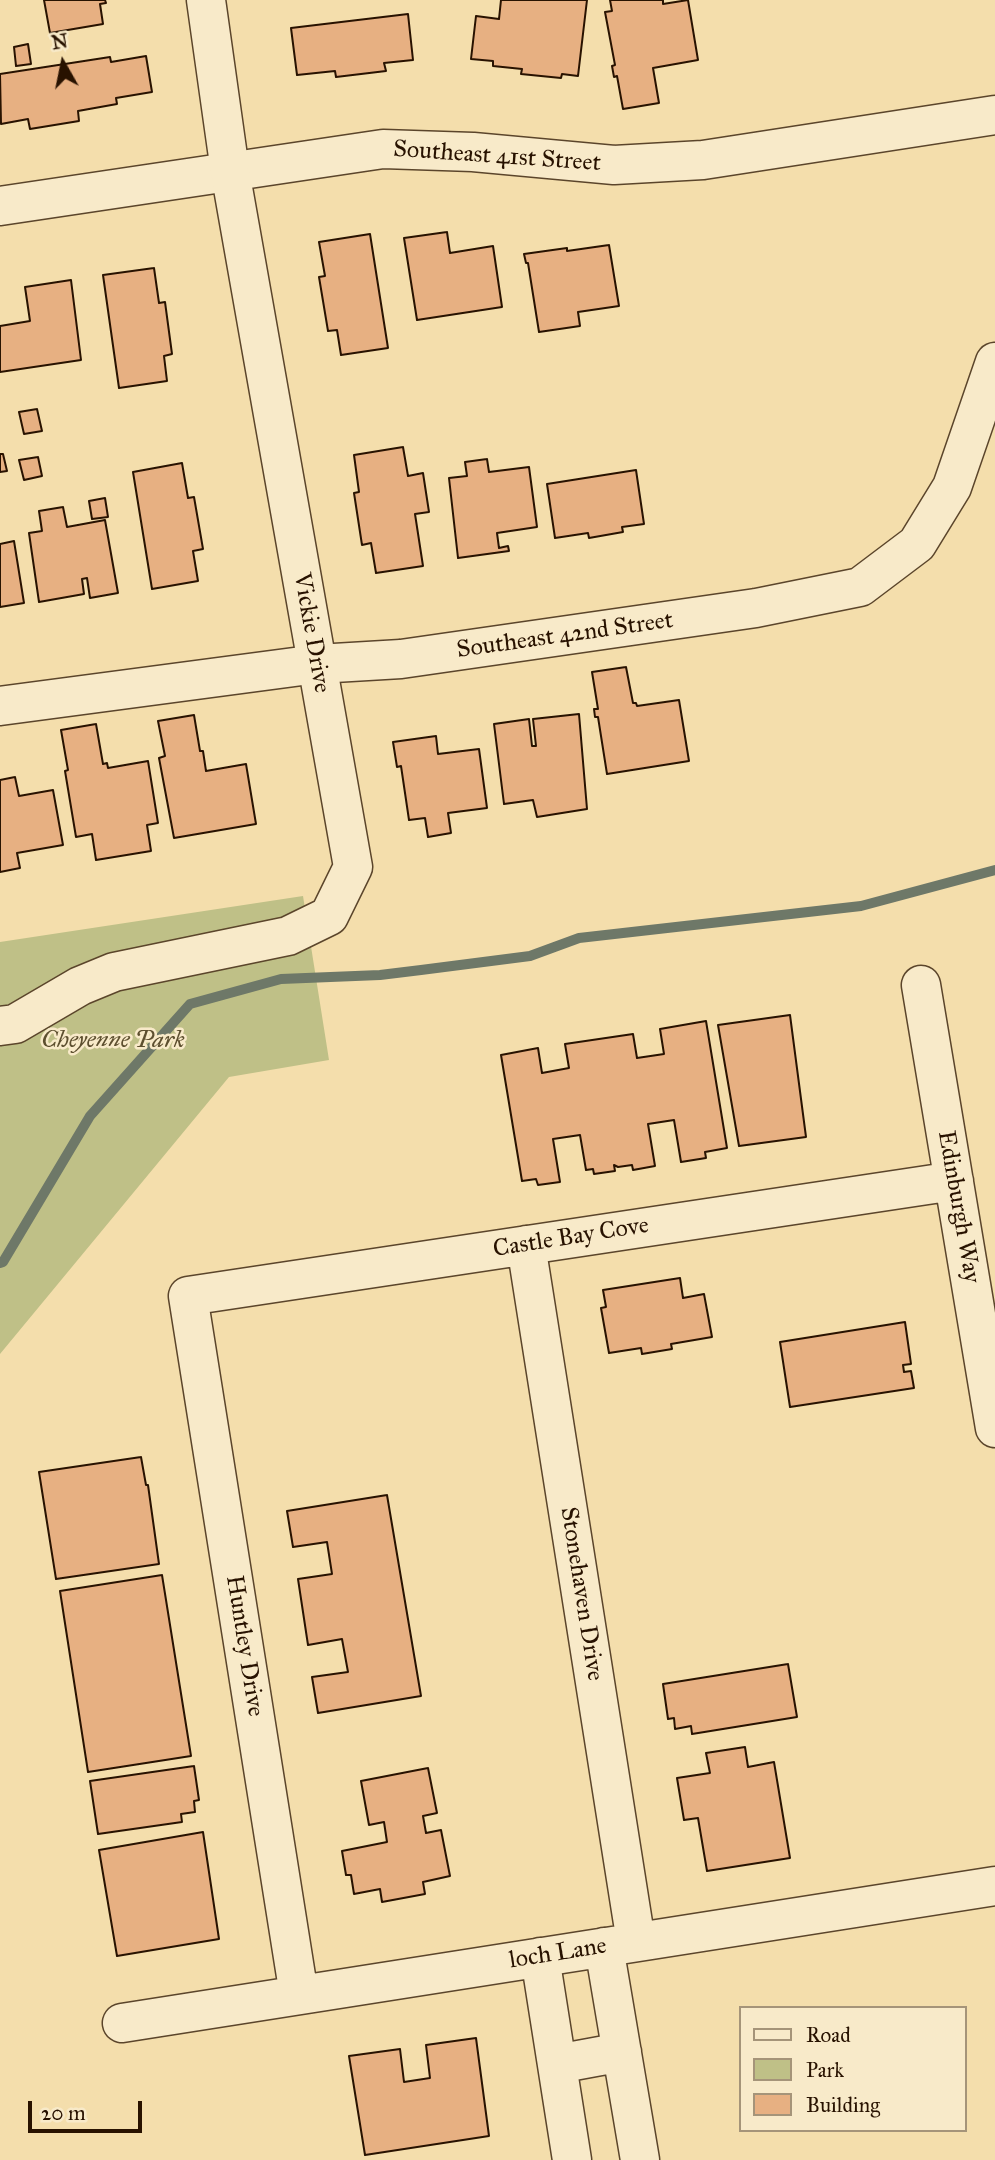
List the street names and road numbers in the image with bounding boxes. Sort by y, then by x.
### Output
street label: Southeast 41st Street [392,135,602,179]
street label: Vickie Drive [286,571,336,695]
street label: Southeast 42nd Street [455,607,675,665]
street label: Edinburgh Way [930,1128,986,1286]
street label: Castle Bay Cove [491,1211,651,1265]
street label: Stonehaven Drive [553,1505,609,1683]
street label: Huntley Drive [219,1573,269,1719]
street label: loch Lane [507,1932,609,1976]

